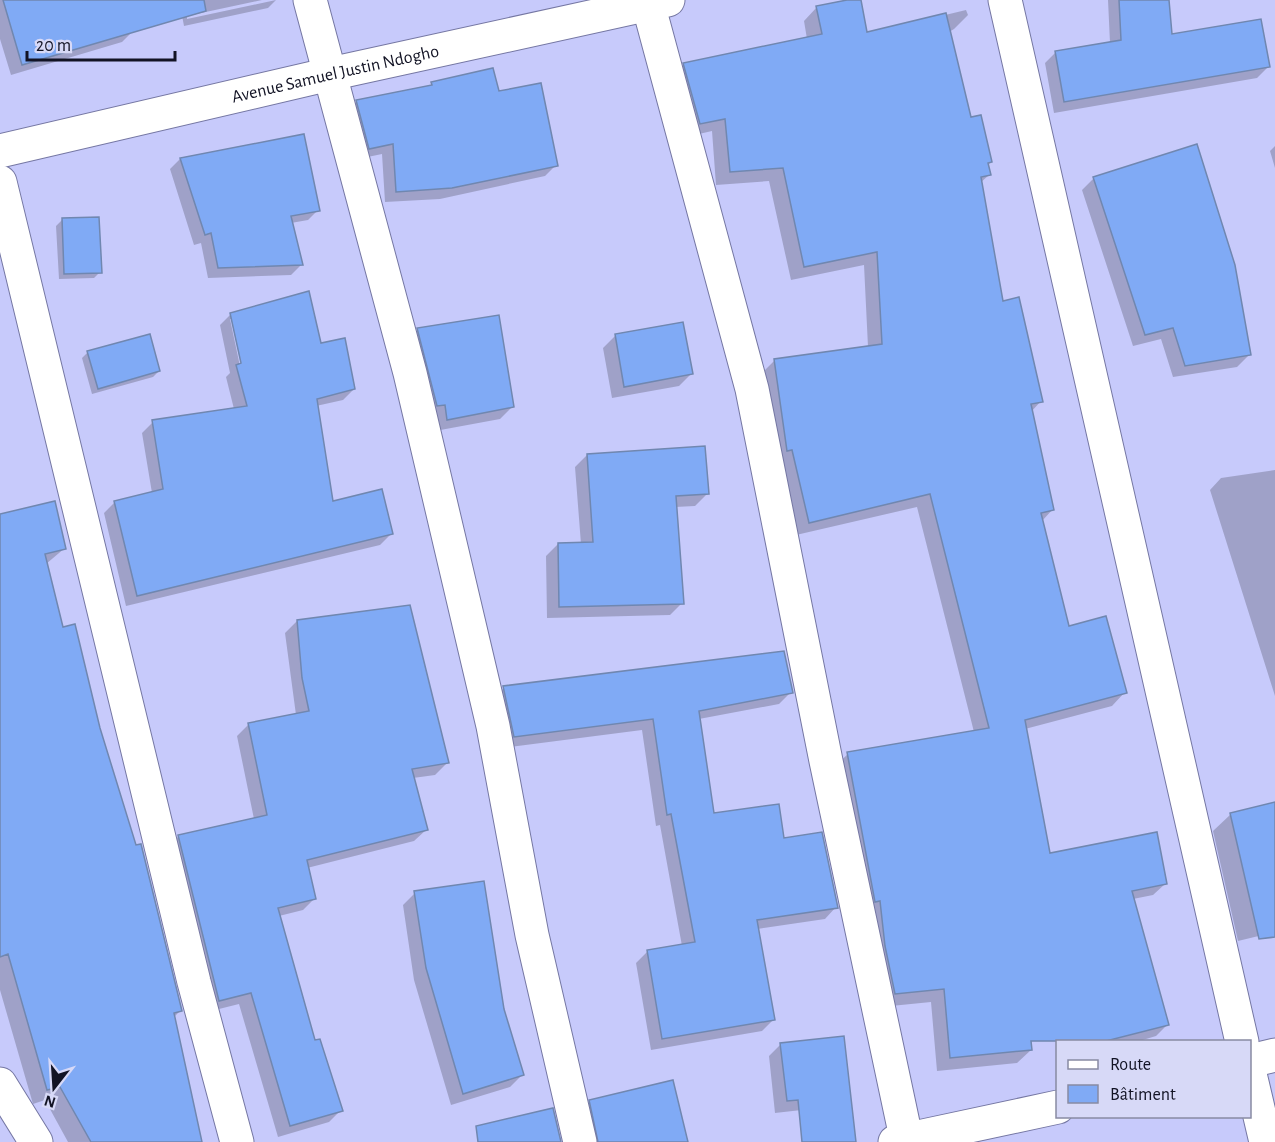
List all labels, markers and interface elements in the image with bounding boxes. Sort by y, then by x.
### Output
scale bar [27,24,176,62]
text: 20 m [36,37,71,55]
street label: Avenue Samuel Justin Ndogho [230,42,441,107]
legend [1056,1040,1251,1118]
text: Route [1110,1056,1151,1074]
north arrow [24,1058,84,1118]
text: Bâtiment [1110,1086,1176,1104]
text: N [42,1092,58,1111]

